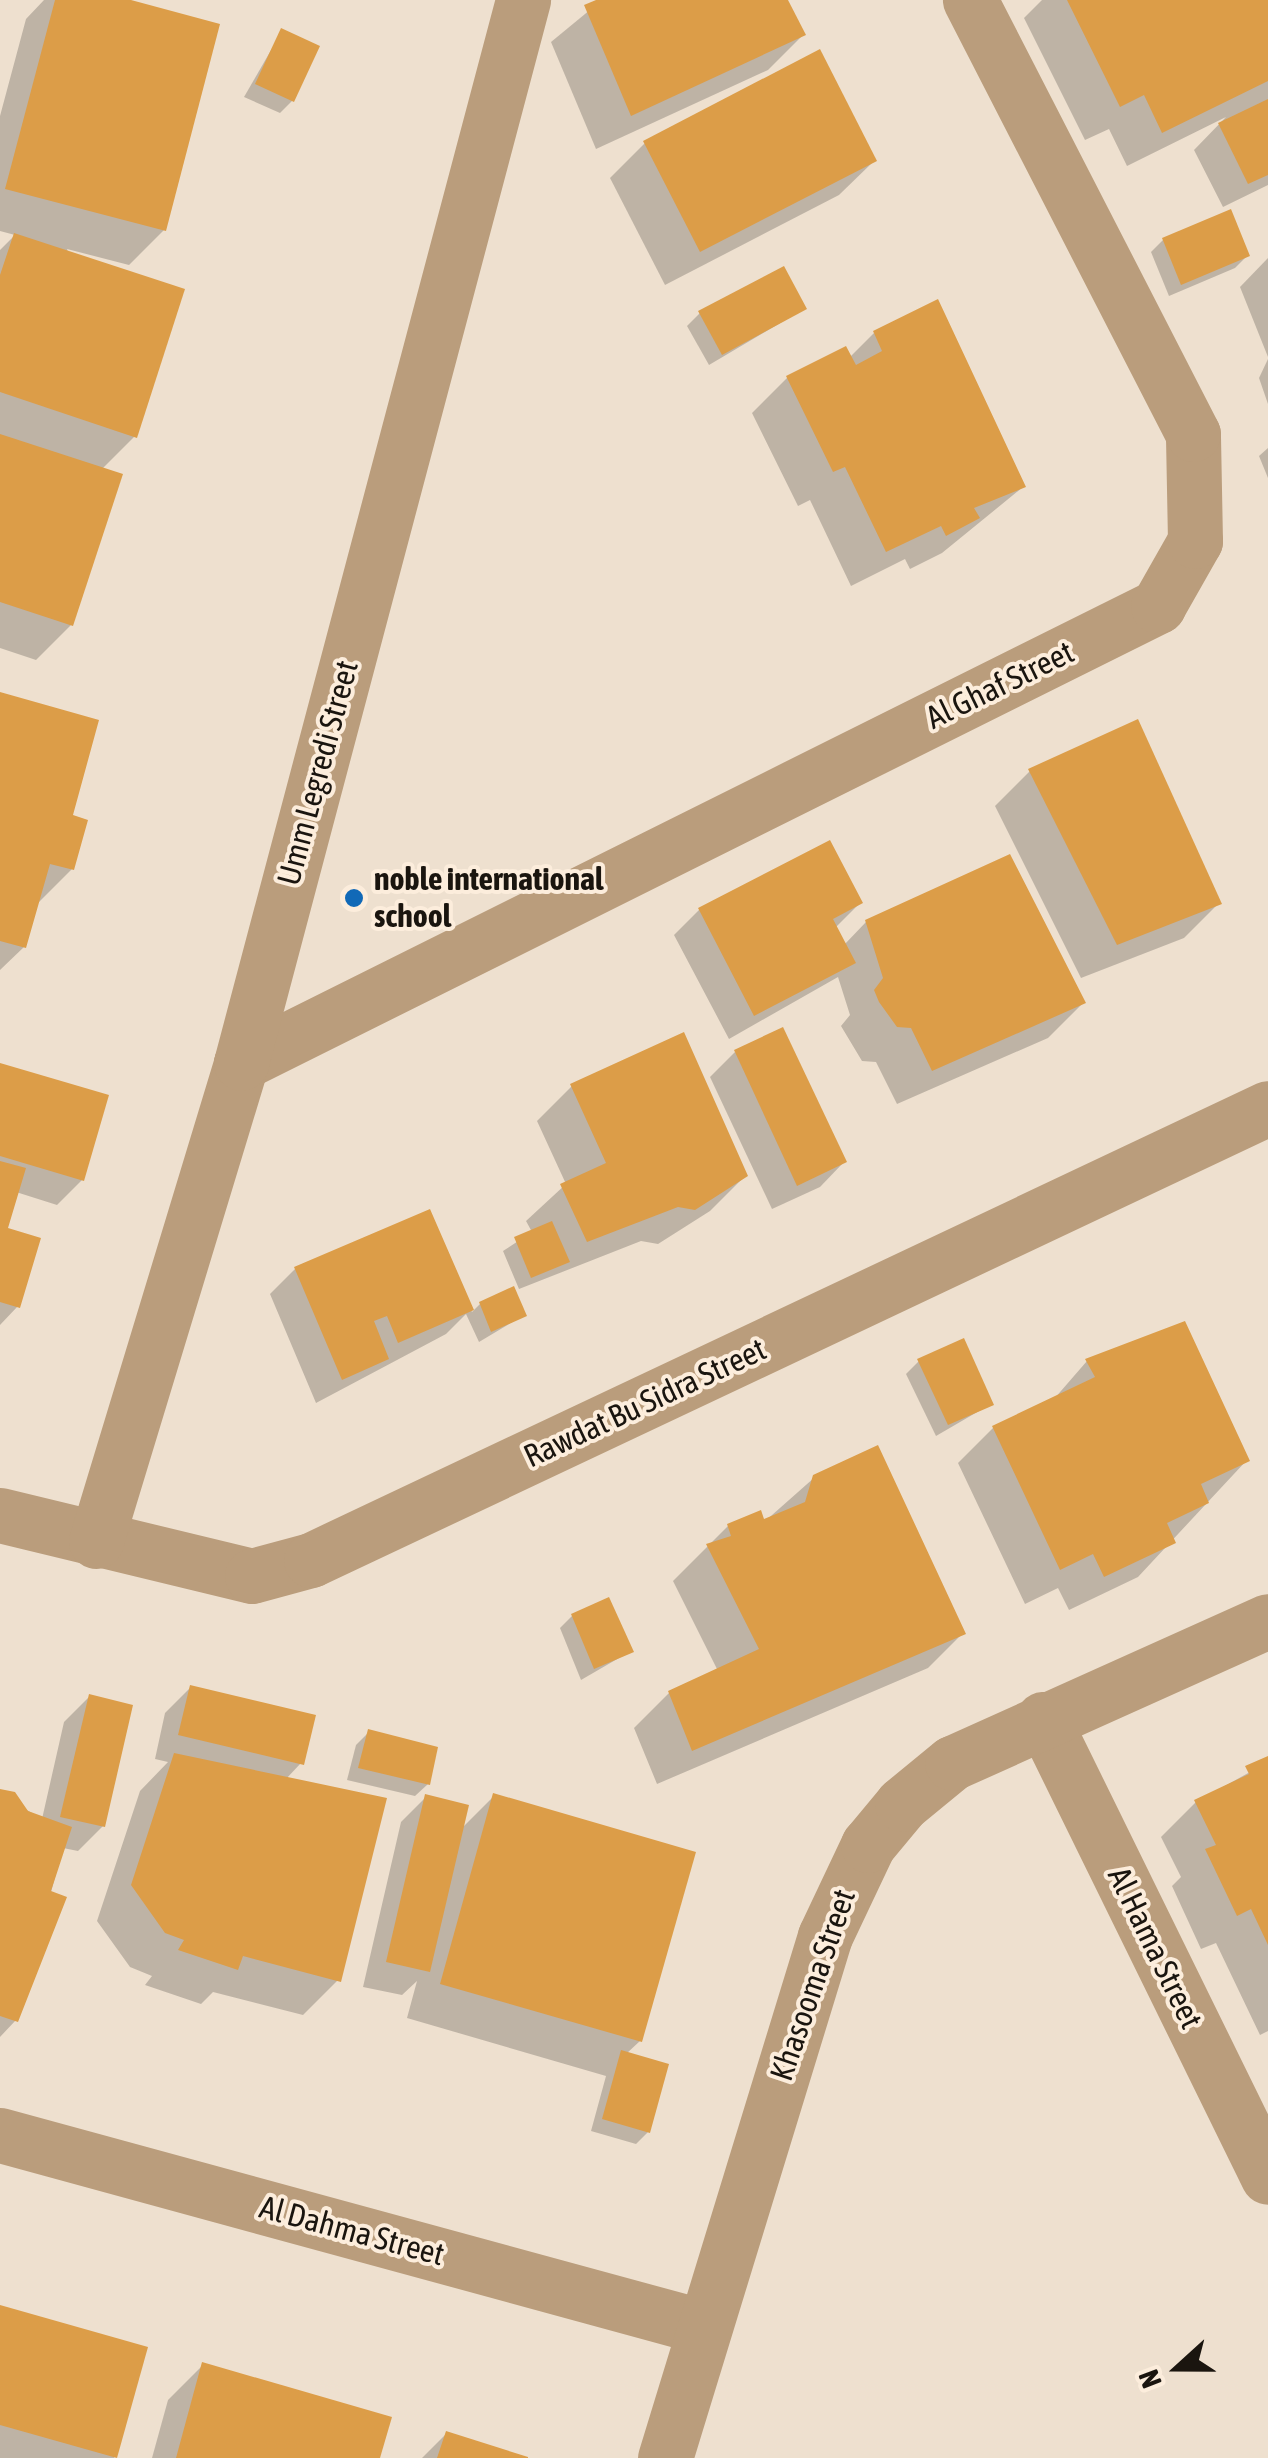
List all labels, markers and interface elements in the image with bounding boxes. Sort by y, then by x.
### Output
street label: Al Ghaf Street [920,633,1080,737]
street label: Umm Legredi Street [270,656,366,890]
place label: noble international school [374,861,603,936]
marker: noble international school [343,887,365,909]
street label: Rawdat Bu Sidra Street [518,1330,772,1476]
street label: Al Hama Street [1099,1861,1211,2035]
street label: Khasooma Street [762,1884,864,2086]
street label: Al Dahma Street [256,2188,448,2274]
north arrow [1128,2318,1228,2418]
text: N [1132,2365,1168,2392]

